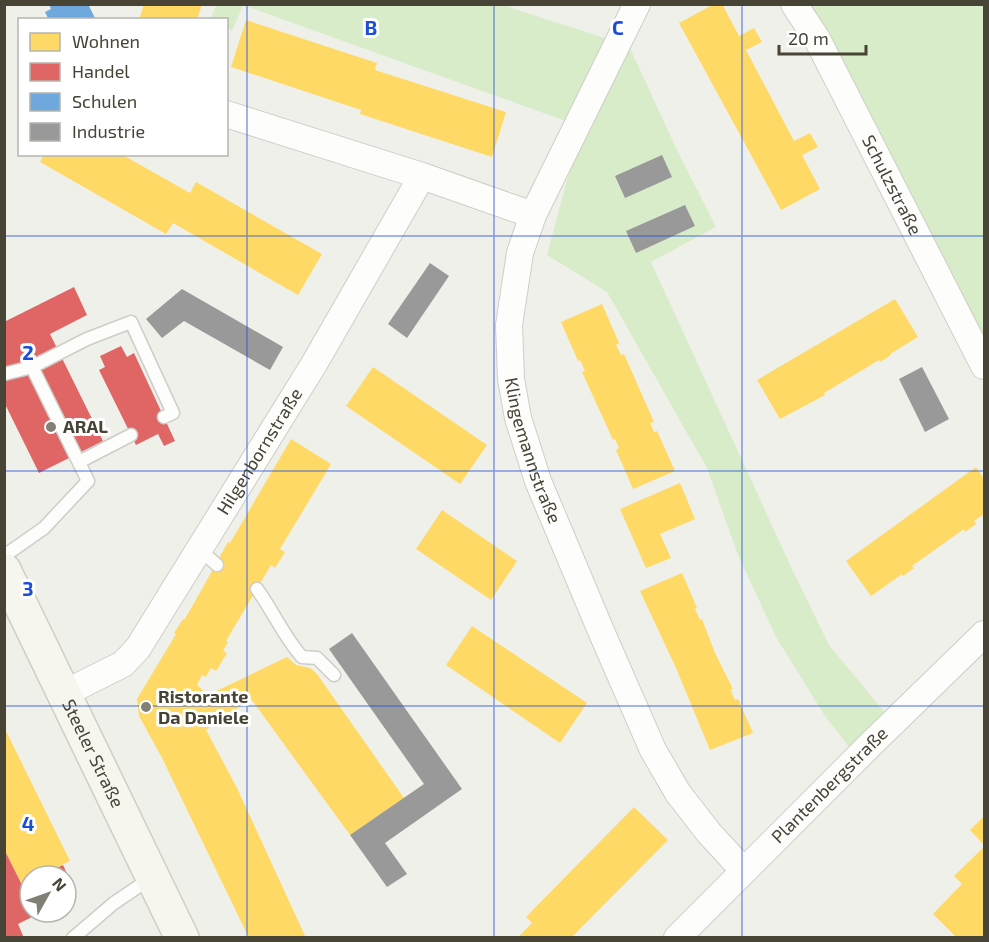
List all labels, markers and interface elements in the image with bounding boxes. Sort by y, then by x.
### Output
text: B [365,15,377,39]
text: C [612,15,624,39]
legend [18,18,228,156]
scale bar [779,18,866,56]
text: 20 m [788,27,829,49]
text: Wohnen [72,30,140,52]
text: Handel [72,60,130,82]
text: Schulen [72,90,137,112]
text: Industrie [72,120,145,142]
street label: Schulzstraße [858,131,927,238]
text: 2 [22,340,34,364]
street label: Klingemannstraße [501,376,567,526]
street label: Hilgenbornstraße [211,383,307,518]
place label: ARAL [63,415,108,437]
marker: ARAL [44,420,58,434]
text: 3 [22,576,34,600]
place label: Ristorante Da Daniele [158,685,249,728]
street label: Steeler Straße [58,695,129,811]
marker: Ristorante Da Daniele [139,700,153,714]
street label: Plantenbergstraße [766,722,892,847]
text: 4 [22,811,35,835]
north arrow [18,864,78,924]
text: N [49,874,71,895]

